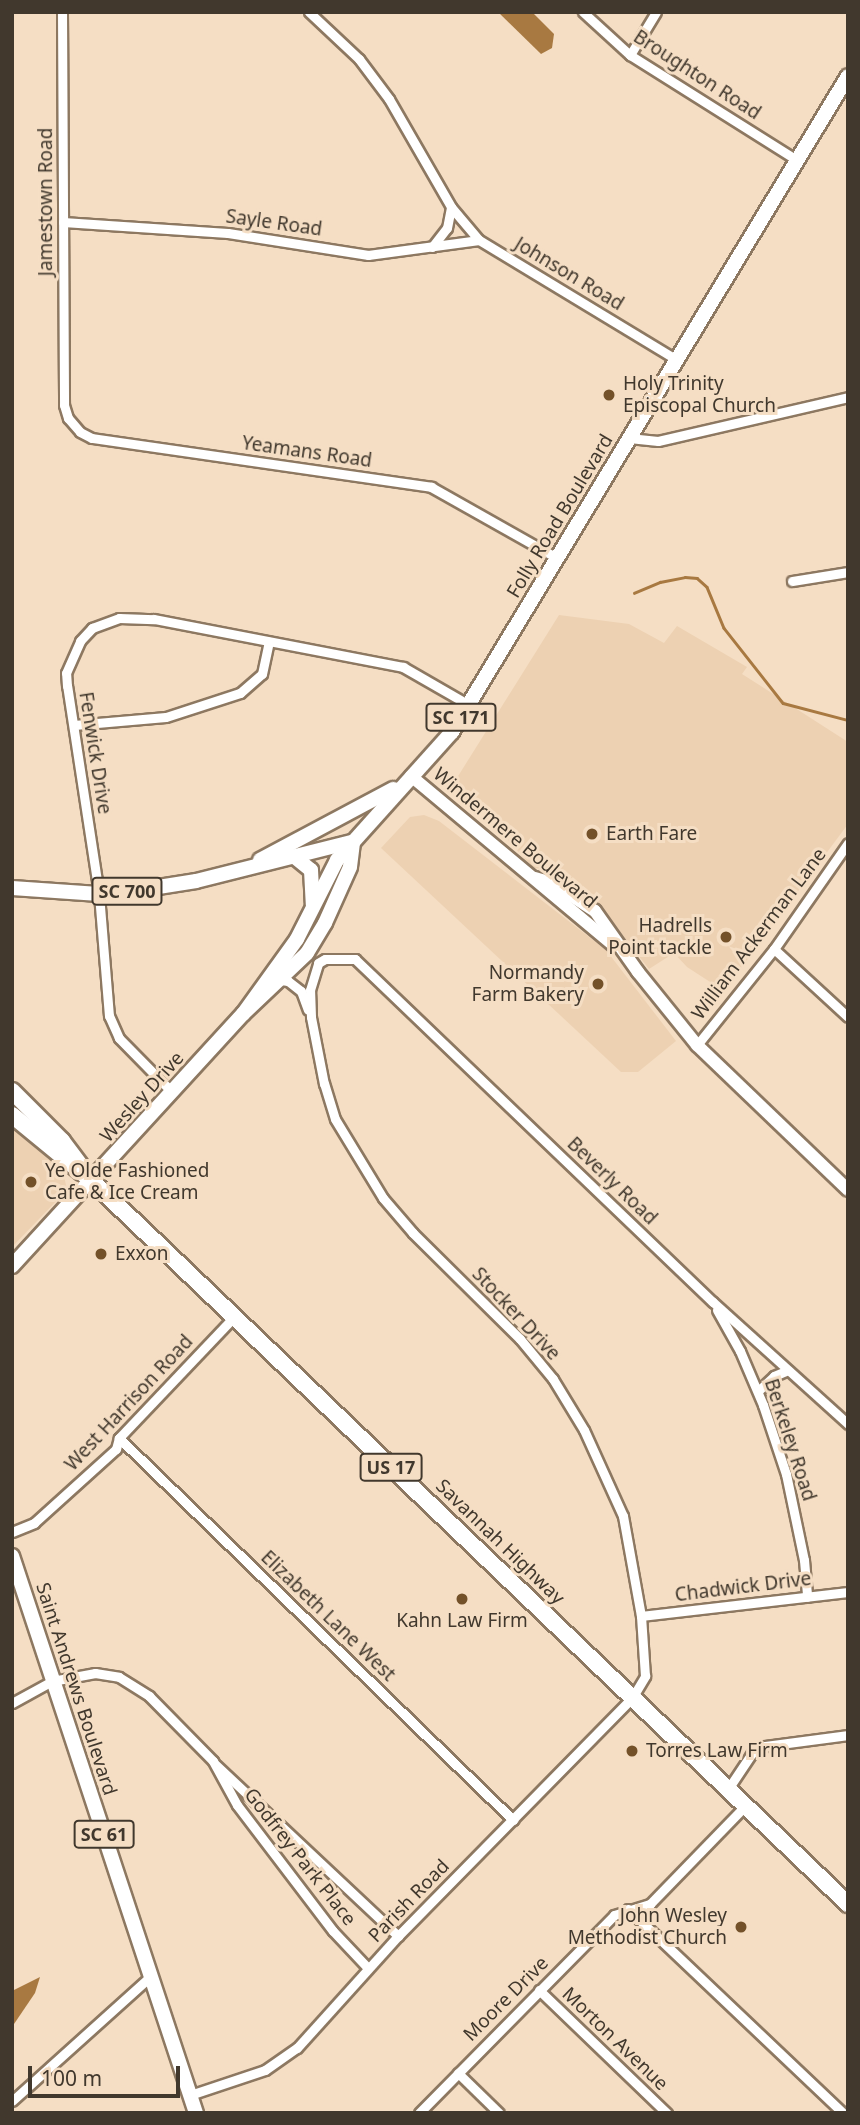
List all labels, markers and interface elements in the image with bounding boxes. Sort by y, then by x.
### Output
street label: Broughton Road [629,25,765,125]
street label: Jamestown Road [35,128,57,276]
street label: Sayle Road [224,205,324,241]
street label: Johnson Road [510,233,628,315]
place label: Holy Trinity Episcopal Church [623,373,776,417]
marker: Holy Trinity Episcopal Church [601,387,617,403]
street label: Folly Road Boulevard [502,430,618,602]
street label: Yeamans Road [241,432,373,472]
street label: Fenwick Drive [74,690,116,816]
road number: SC 171 [424,702,498,732]
street label: Windermere Boulevard [429,763,601,913]
place label: Earth Fare [606,823,697,845]
marker: Earth Fare [584,826,600,842]
street label: William Ackerman Lane [687,844,831,1024]
road number: SC 700 [90,876,164,906]
place label: Hadrells Point tackle [608,915,712,959]
marker: Hadrells Point tackle [718,929,734,945]
place label: Normandy Farm Bakery [472,962,584,1006]
marker: Normandy Farm Bakery [590,976,606,992]
street label: Wesley Drive [95,1047,189,1147]
street label: Beverly Road [562,1132,662,1230]
place label: Ye Olde Fashioned Cafe & Ice Cream [45,1160,209,1204]
marker: Ye Olde Fashioned Cafe & Ice Cream [23,1174,39,1190]
place label: Exxon [115,1243,169,1265]
marker: Exxon [93,1246,109,1262]
street label: Stocker Drive [467,1263,565,1365]
street label: West Harrison Road [60,1330,198,1476]
street label: Berkeley Road [759,1376,821,1504]
road number: US 17 [360,1452,422,1482]
street label: Savannah Highway [431,1475,569,1609]
street label: Elizabeth Lane West [256,1546,400,1686]
street label: Chadwick Drive [674,1567,812,1607]
street label: Saint Andrews Boulevard [31,1580,121,1798]
marker: Kahn Law Firm [454,1591,470,1607]
place label: Kahn Law Firm [396,1610,528,1632]
place label: Torres Law Firm [646,1740,788,1762]
marker: Torres Law Firm [624,1743,640,1759]
street label: Godfrey Park Place [239,1784,361,1930]
road number: SC 61 [72,1820,136,1848]
street label: Parish Road [364,1855,454,1947]
place label: John Wesley Methodist Church [568,1905,727,1949]
marker: John Wesley Methodist Church [733,1919,749,1935]
street label: Moore Drive [459,1952,553,2046]
street label: Morton Avenue [557,1983,673,2095]
scale bar [32,2052,184,2096]
text: 100 m [41,2064,102,2092]

